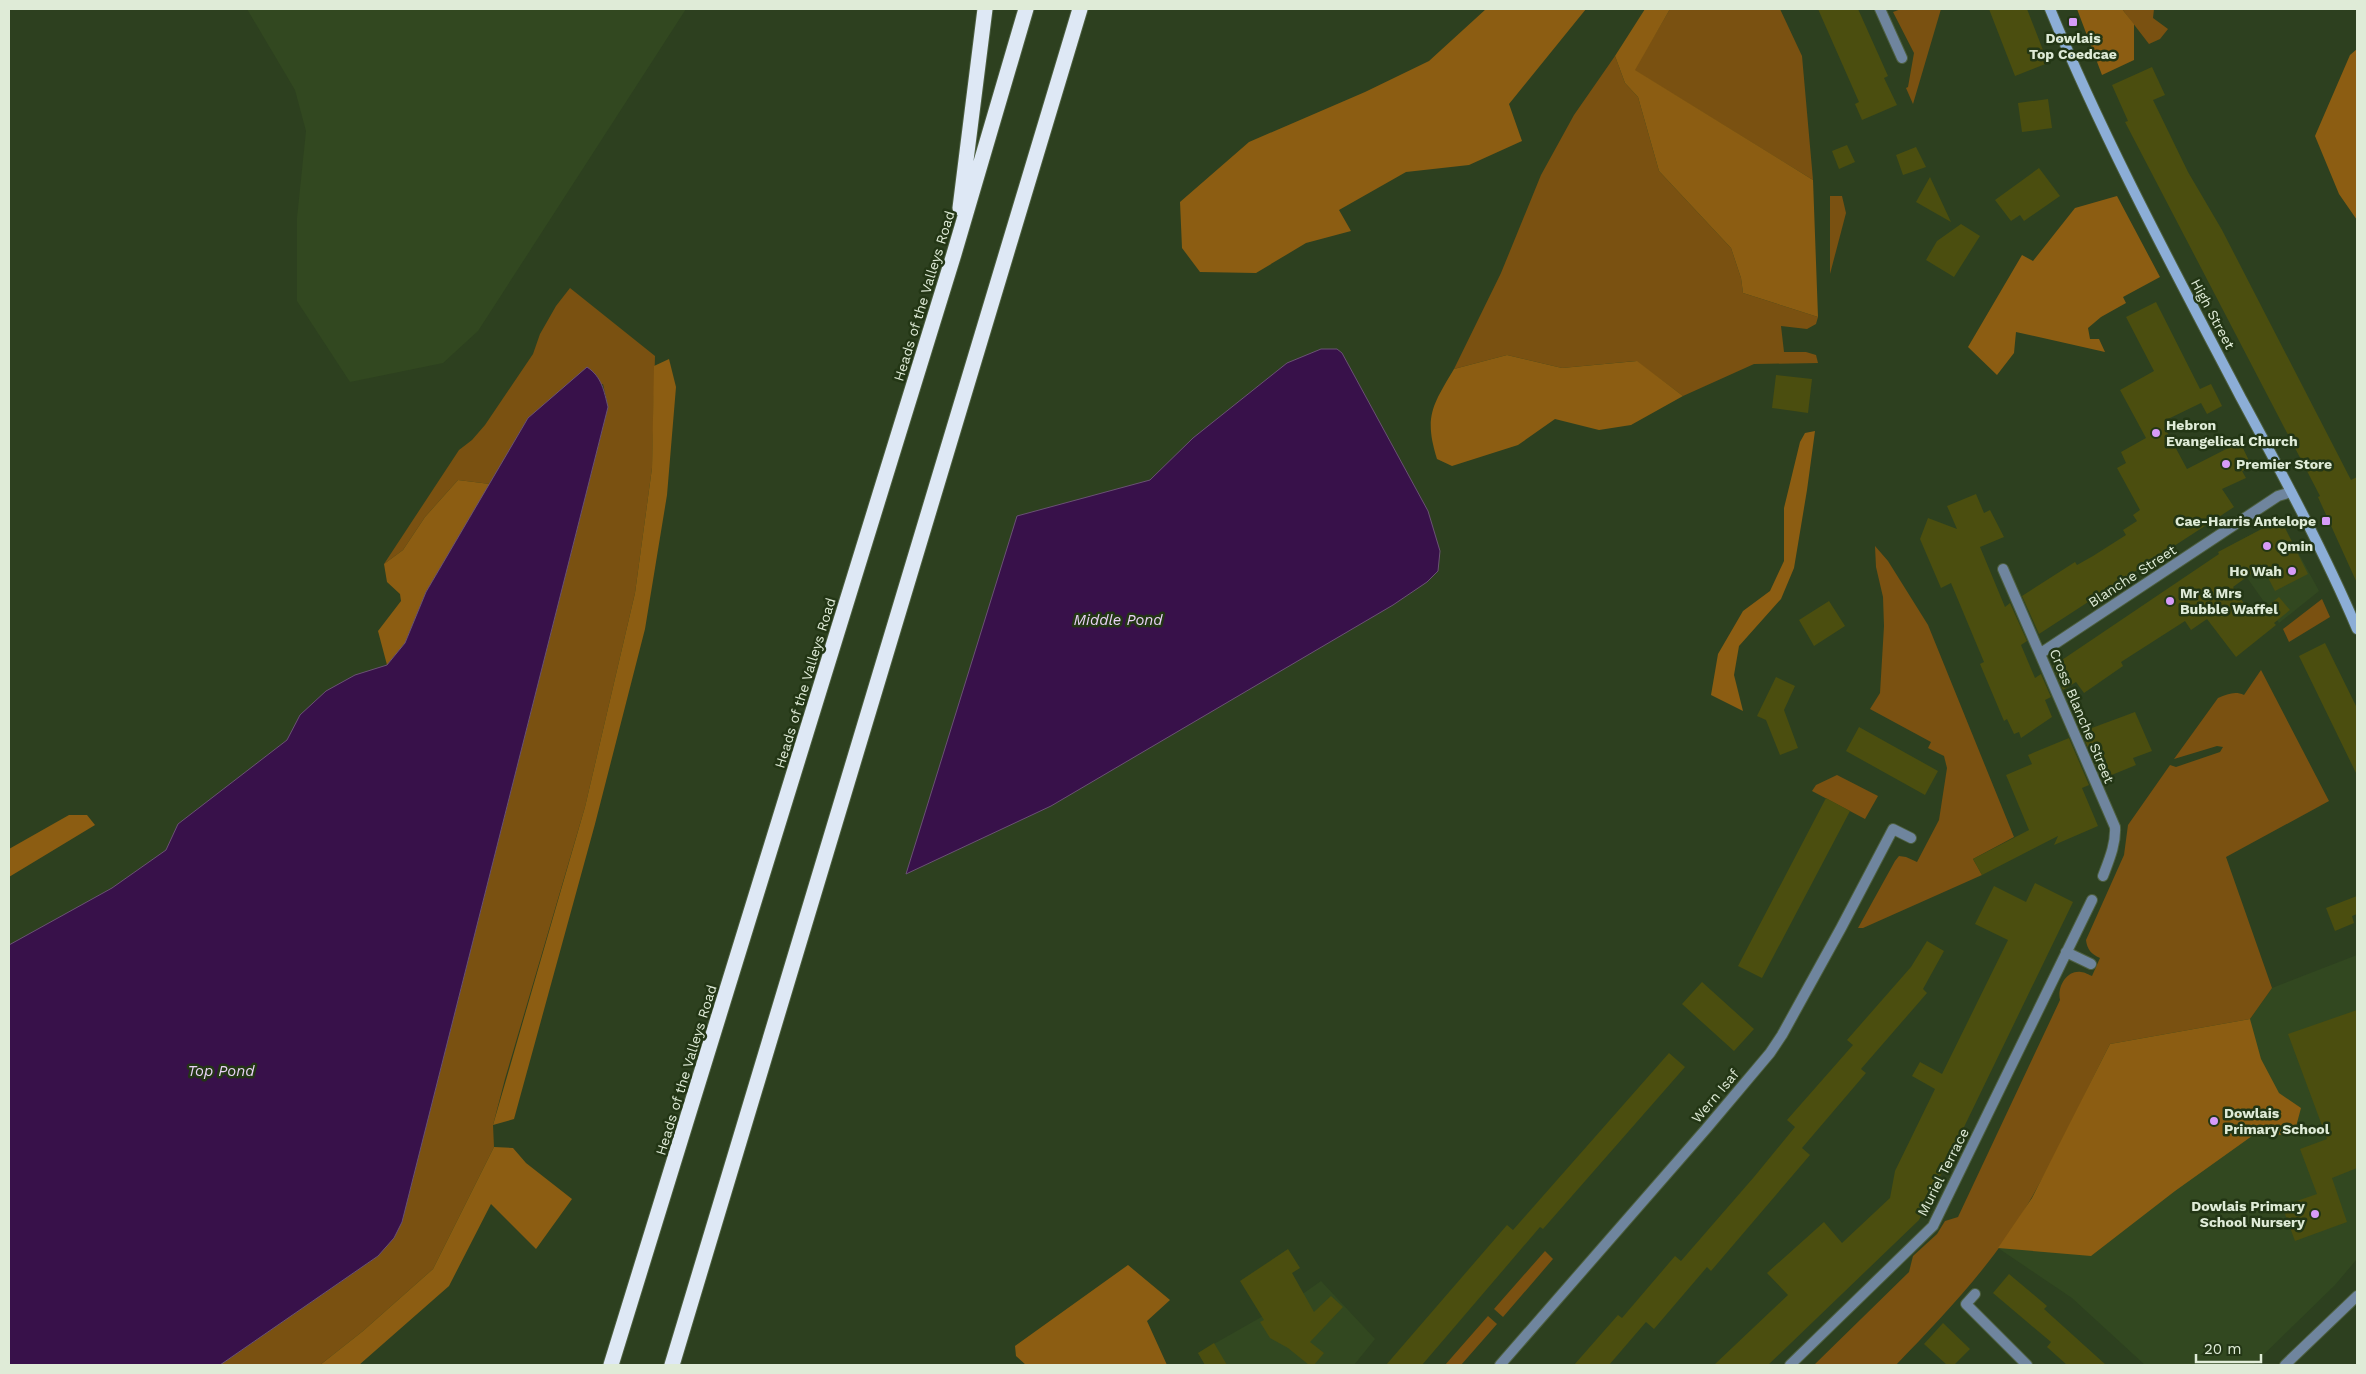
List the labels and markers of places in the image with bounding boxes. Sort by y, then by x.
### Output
marker: Dowlais Top Coedcae [2067,16,2079,28]
place label: Dowlais Top Coedcae [2029,30,2117,62]
place label: Hebron Evangelical Church [2166,417,2298,449]
marker: Hebron Evangelical Church [2150,427,2162,439]
place label: Premier Store [2236,456,2332,472]
marker: Premier Store [2220,458,2232,470]
place label: Cae-Harris Antelope [2175,513,2316,529]
marker: Cae-Harris Antelope [2320,515,2332,527]
place label: Qmin [2277,538,2313,554]
marker: Qmin [2261,540,2273,552]
place label: Ho Wah [2229,563,2282,579]
marker: Ho Wah [2286,565,2298,577]
place label: Mr & Mrs Bubble Waffel [2180,585,2278,617]
marker: Mr & Mrs Bubble Waffel [2164,595,2176,607]
place label: Dowlais Primary School [2224,1105,2330,1137]
marker: Dowlais Primary School [2208,1115,2220,1127]
place label: Dowlais Primary School Nursery [2191,1198,2305,1230]
marker: Dowlais Primary School Nursery [2309,1208,2321,1220]

